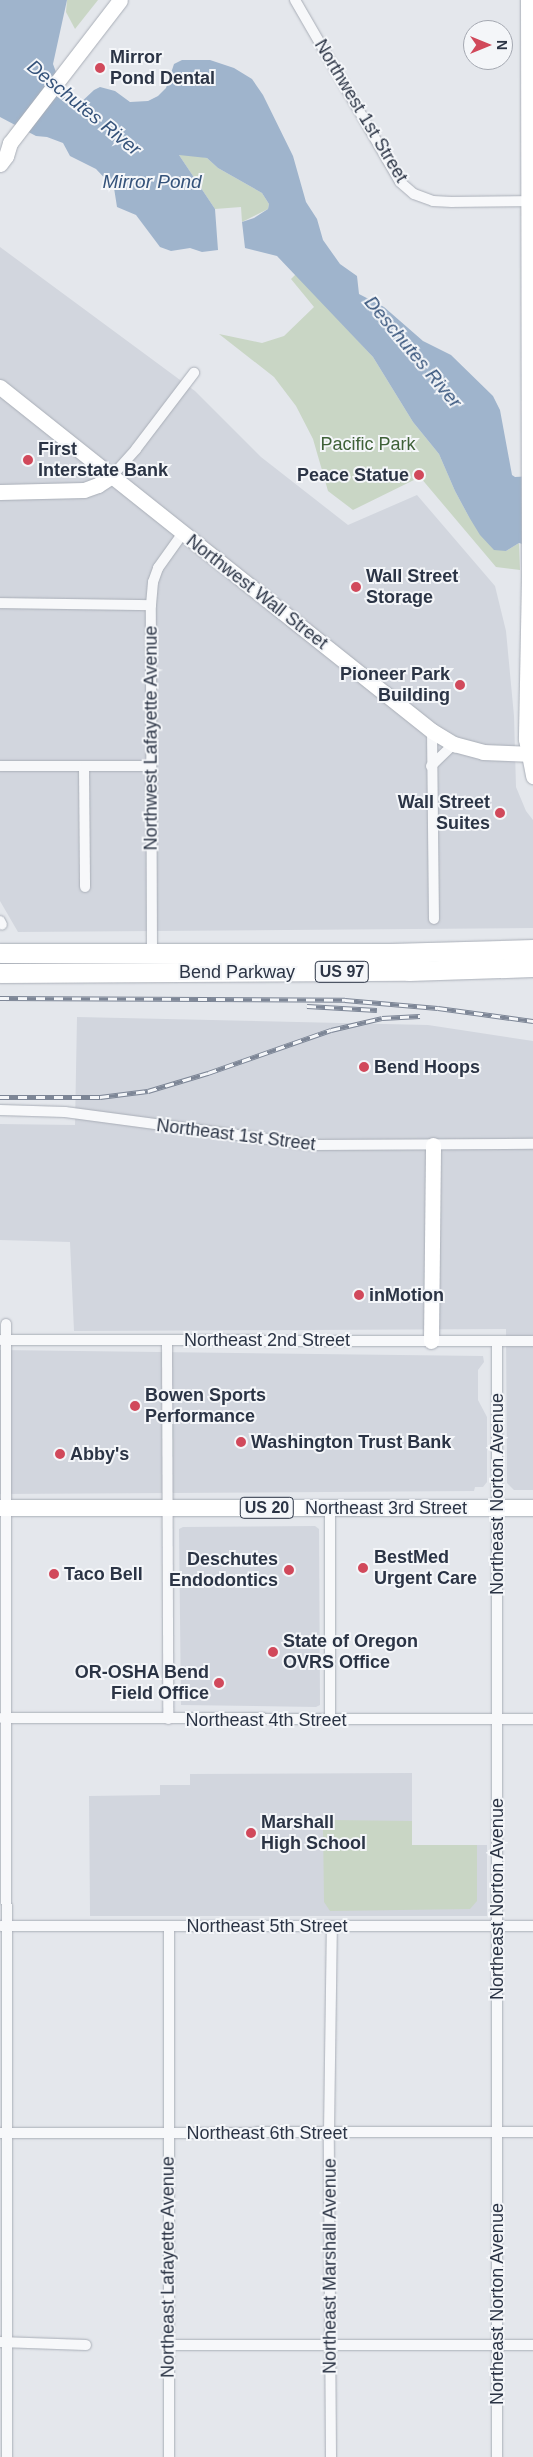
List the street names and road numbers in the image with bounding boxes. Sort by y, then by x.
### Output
street label: Northwest 1st Street [310,36,412,186]
street label: Northwest Wall Street [182,530,332,654]
street label: Northwest Lafayette Avenue [140,625,162,851]
road number: US 97 [314,959,370,986]
street label: Bend Parkway [179,961,295,983]
street label: Northeast 1st Street [155,1115,317,1155]
street label: Northeast 2nd Street [184,1329,350,1351]
street label: Northeast Norton Avenue [486,1393,508,1595]
road number: US 20 [240,1495,294,1522]
street label: Northeast 3rd Street [305,1497,467,1519]
street label: Northeast 4th Street [185,1709,347,1731]
street label: Northeast Norton Avenue [486,1798,508,2000]
street label: Northeast 5th Street [186,1915,348,1937]
street label: Northeast 6th Street [186,2122,348,2144]
street label: Northeast Lafayette Avenue [157,2156,179,2378]
street label: Northeast Marshall Avenue [319,2158,341,2374]
street label: Northeast Norton Avenue [486,2203,508,2405]

